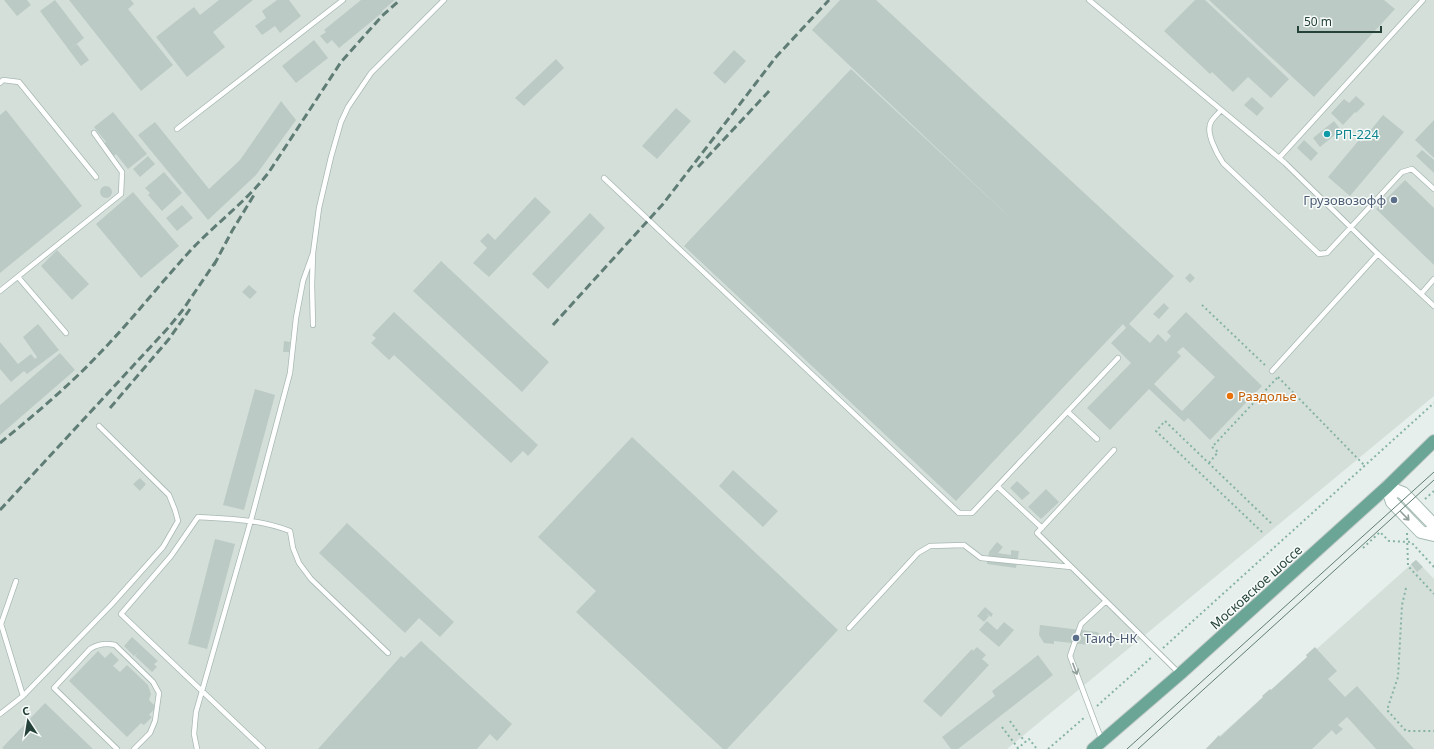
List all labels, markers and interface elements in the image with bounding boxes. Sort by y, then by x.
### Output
scale bar [1298,8,1381,34]
text: 50 m [1304,13,1332,30]
place label: РП-224 [1335,125,1379,143]
marker: РП-224 [1322,129,1332,139]
place label: Грузовозофф [1303,191,1386,209]
marker: Грузовозофф [1389,195,1399,205]
place label: Раздолье [1238,387,1297,405]
marker: Раздолье [1225,391,1235,401]
one-way arrow [1401,511,1410,521]
street label: Московское шоссе [1206,541,1306,633]
place label: Таиф-НК [1084,629,1138,647]
marker: Таиф-НК [1071,633,1081,643]
one-way arrow [1071,662,1079,674]
north arrow [8,701,48,741]
text: С [21,703,31,719]

